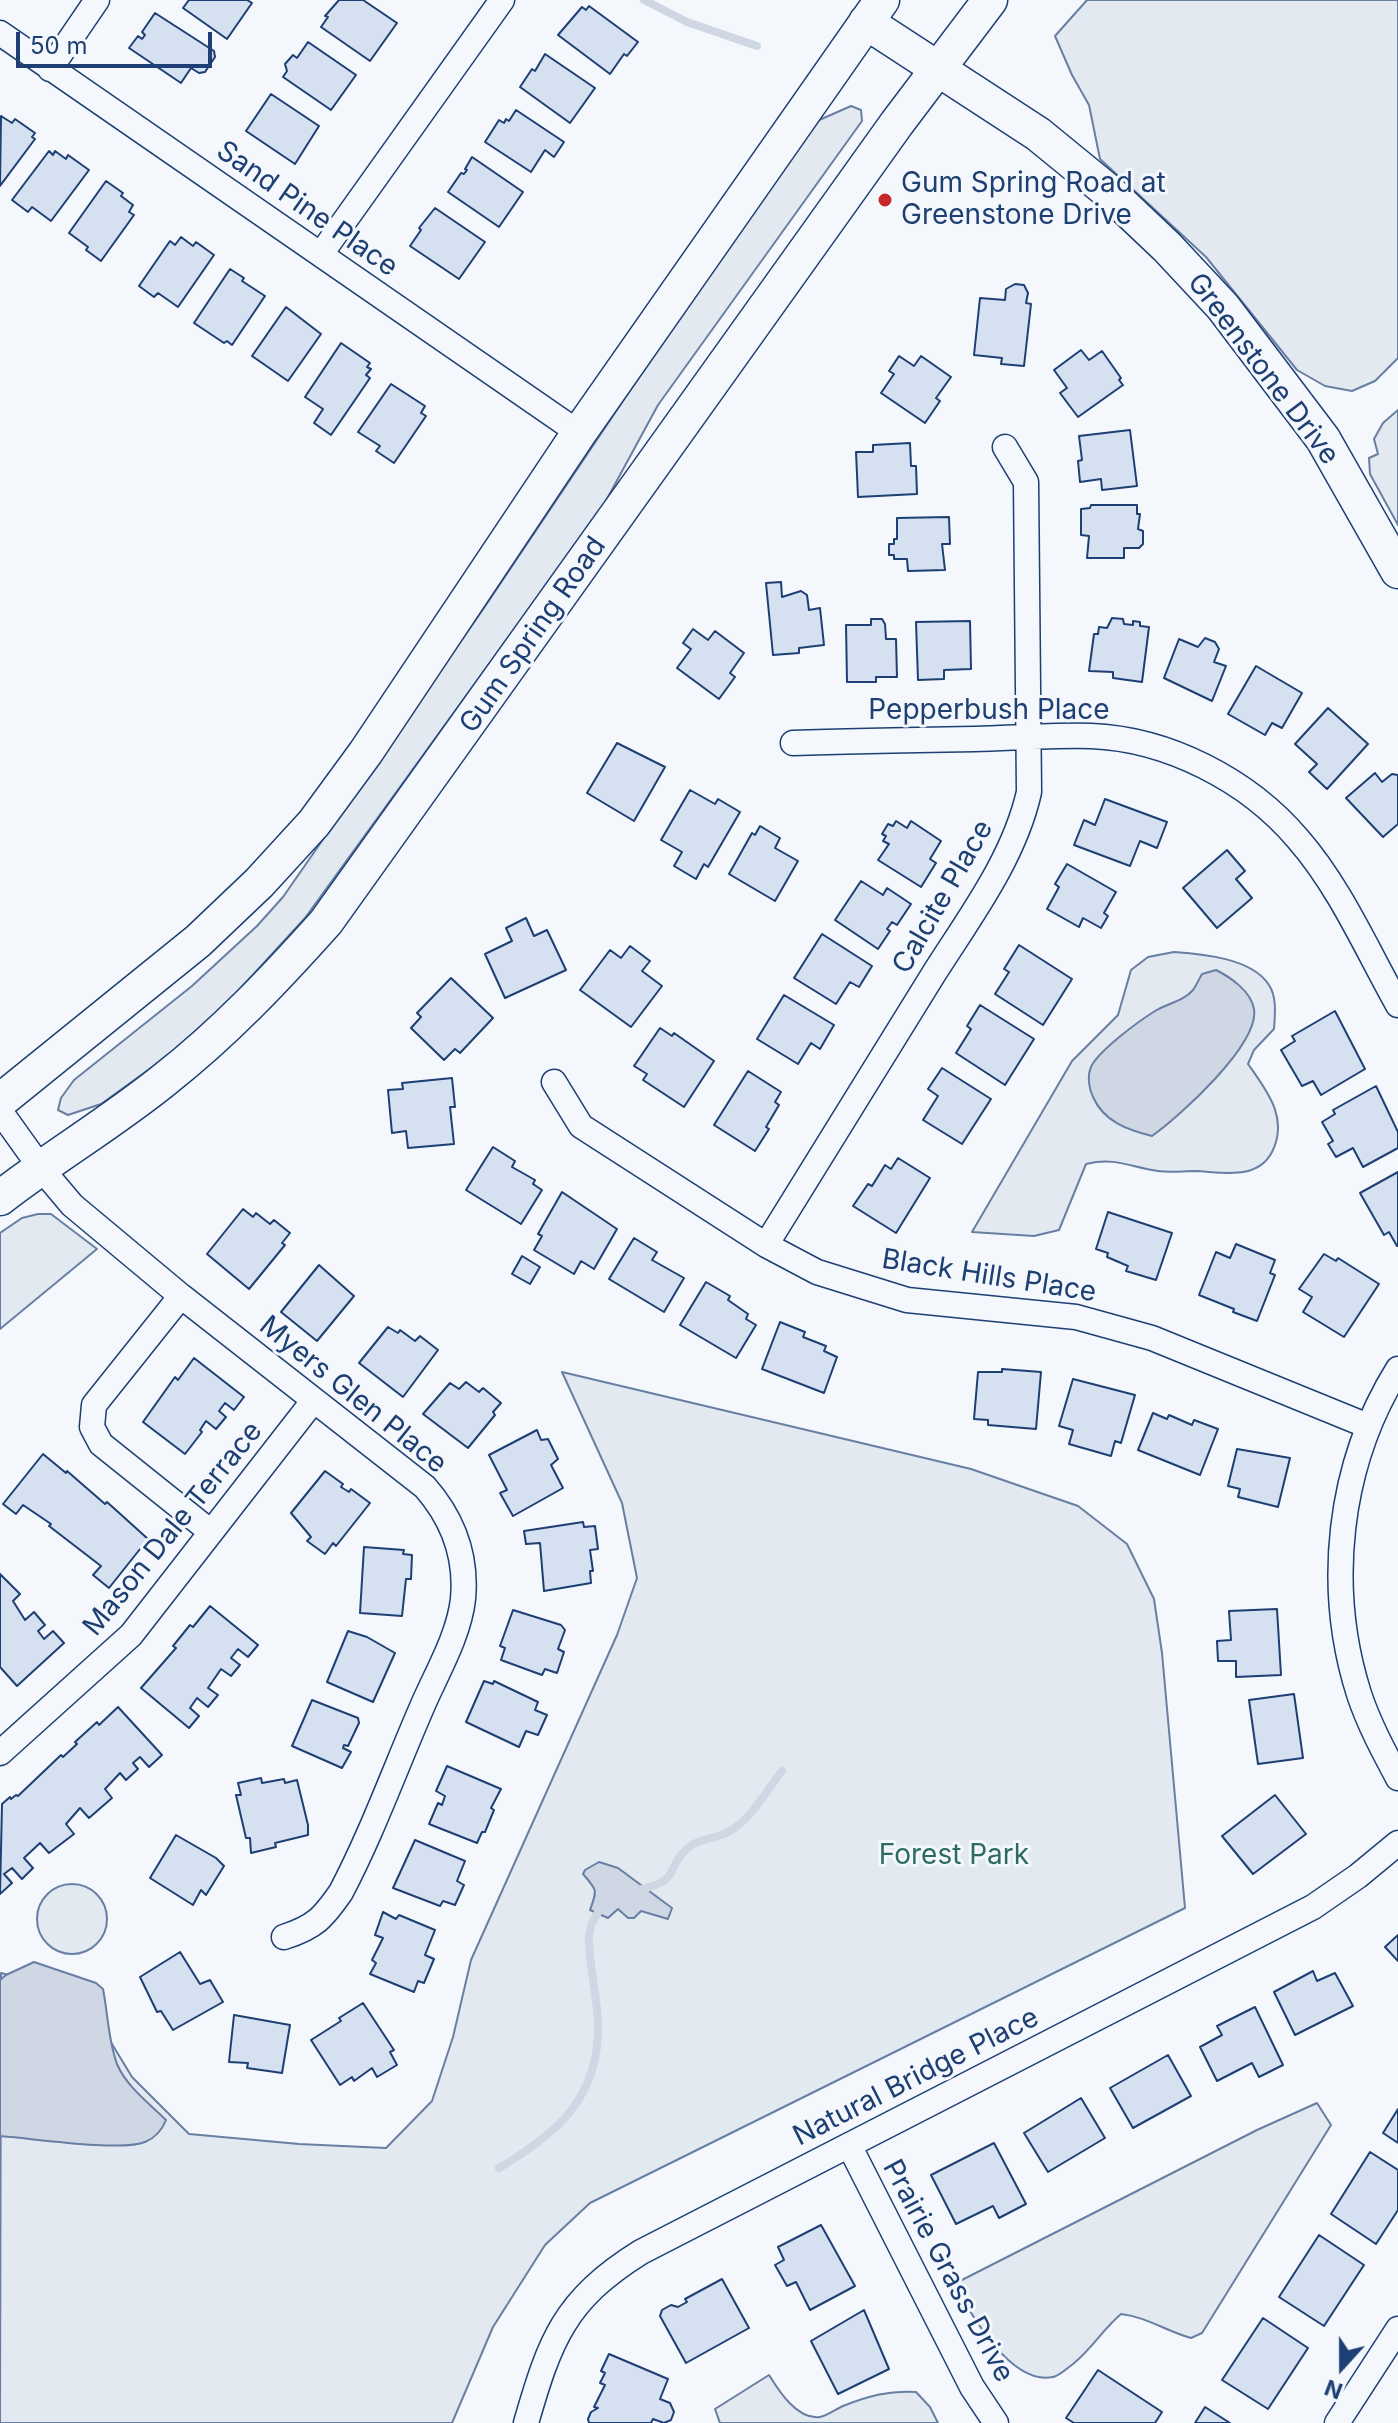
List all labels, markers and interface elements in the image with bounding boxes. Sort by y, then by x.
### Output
scale bar [20,16,216,66]
text: 50 m [30,31,88,60]
street label: Sand Pine Place [210,134,404,284]
place label: Gum Spring Road at Greenstone Drive [901,167,1166,233]
marker: Gum Spring Road at Greenstone Drive [876,191,894,209]
street label: Greenstone Drive [1180,267,1346,471]
street label: Gum Spring Road [453,530,613,740]
street label: Pepperbush Place [868,694,1110,728]
street label: Calcite Place [886,814,1000,980]
street label: Black Hills Place [879,1242,1099,1310]
street label: Myers Glen Place [253,1309,453,1481]
street label: Mason Dale Terrace [76,1415,270,1643]
park label: Forest Park [879,1839,1029,1873]
street label: Natural Bridge Place [788,2001,1044,2153]
street label: Prairie Grass Drive [875,2154,1021,2388]
north arrow [1302,2327,1382,2407]
text: N [1321,2374,1346,2405]

